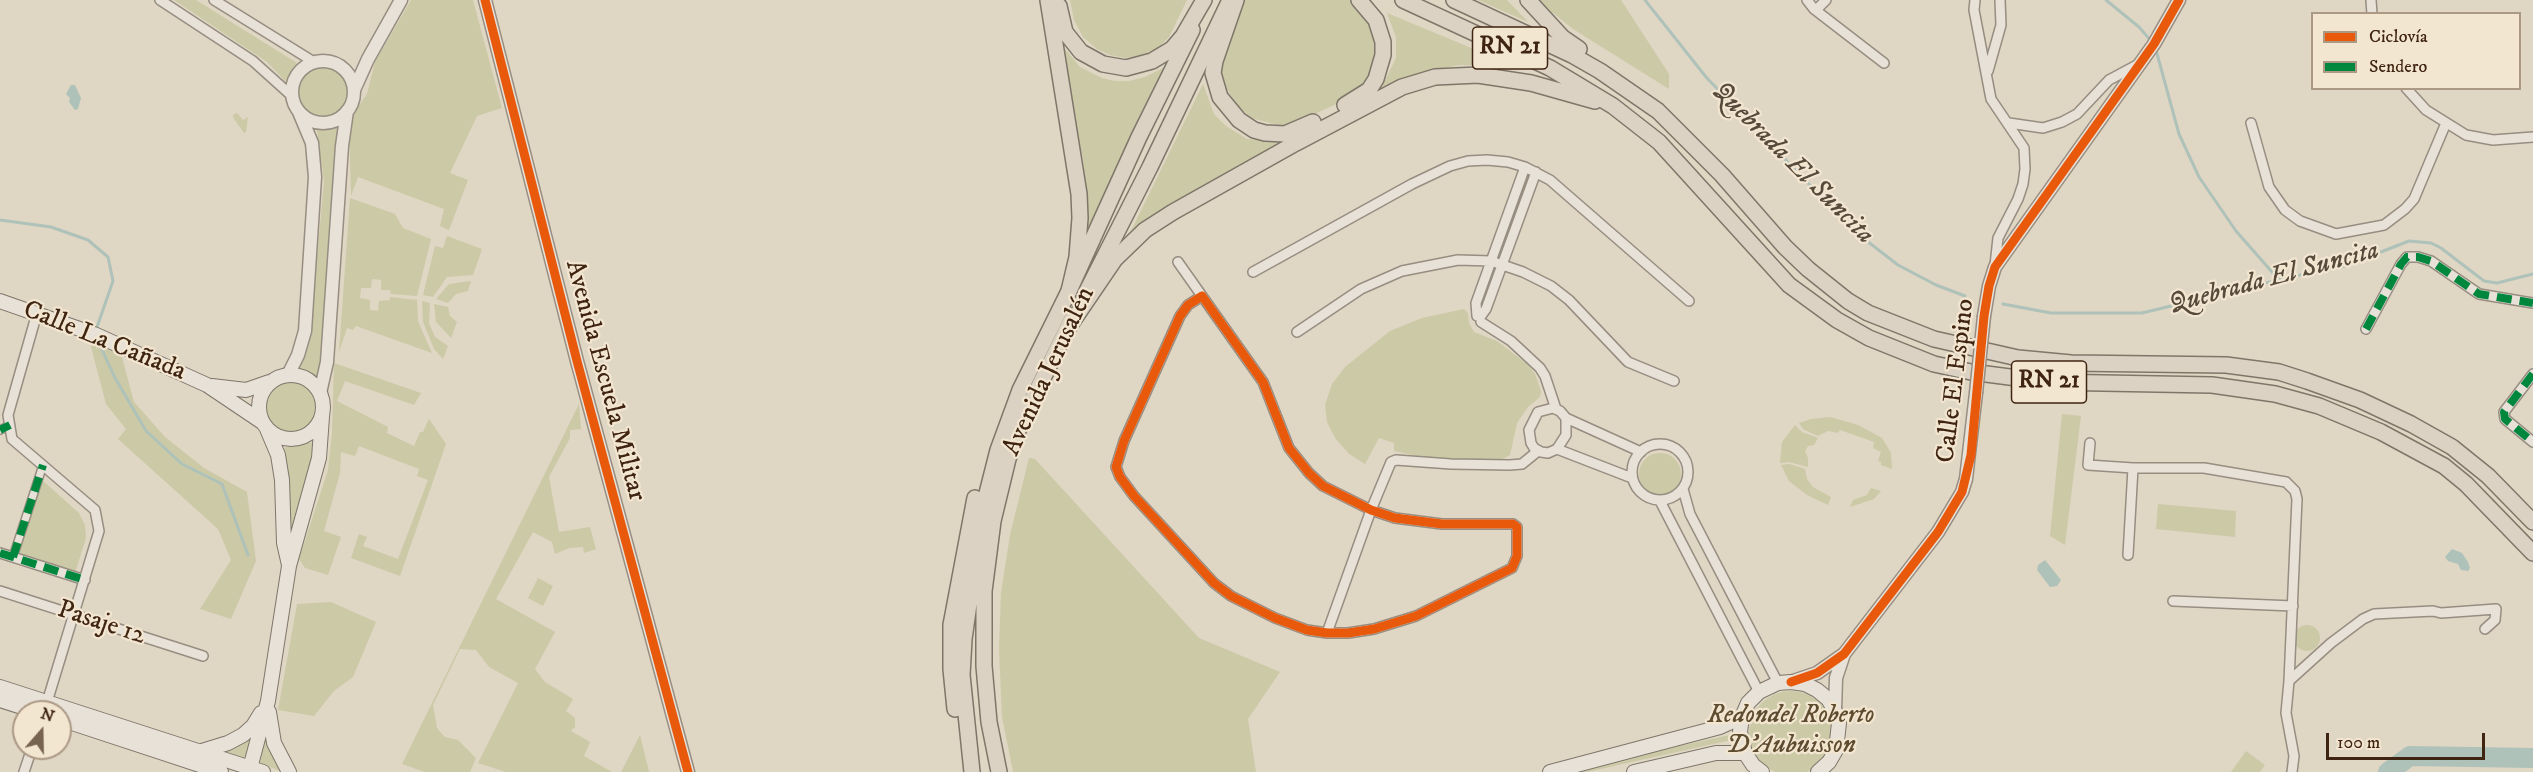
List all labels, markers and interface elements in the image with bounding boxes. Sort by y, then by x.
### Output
legend [2311,12,2521,90]
text: Ciclovía [2369,26,2428,48]
road number: RN 21 [1472,27,1547,69]
text: Sendero [2369,56,2427,78]
water label: Quebrada El Suncita [1704,76,1880,252]
water label: Quebrada El Suncita [2165,235,2383,323]
street label: Avenida Escuela Militar [557,257,651,505]
street label: Avenida Jerusalén [997,283,1103,461]
street label: Calle La Cañada [18,295,190,389]
street label: Calle El Espino [1931,297,1983,465]
road number: RN 21 [2012,361,2086,403]
street label: Pasaje 12 [53,595,149,653]
north arrow [12,700,72,760]
park label: Redondel Roberto D'Aubuisson [1708,701,1874,762]
text: N [38,703,57,727]
scale bar [2329,721,2488,759]
text: 100 m [2337,732,2380,754]

